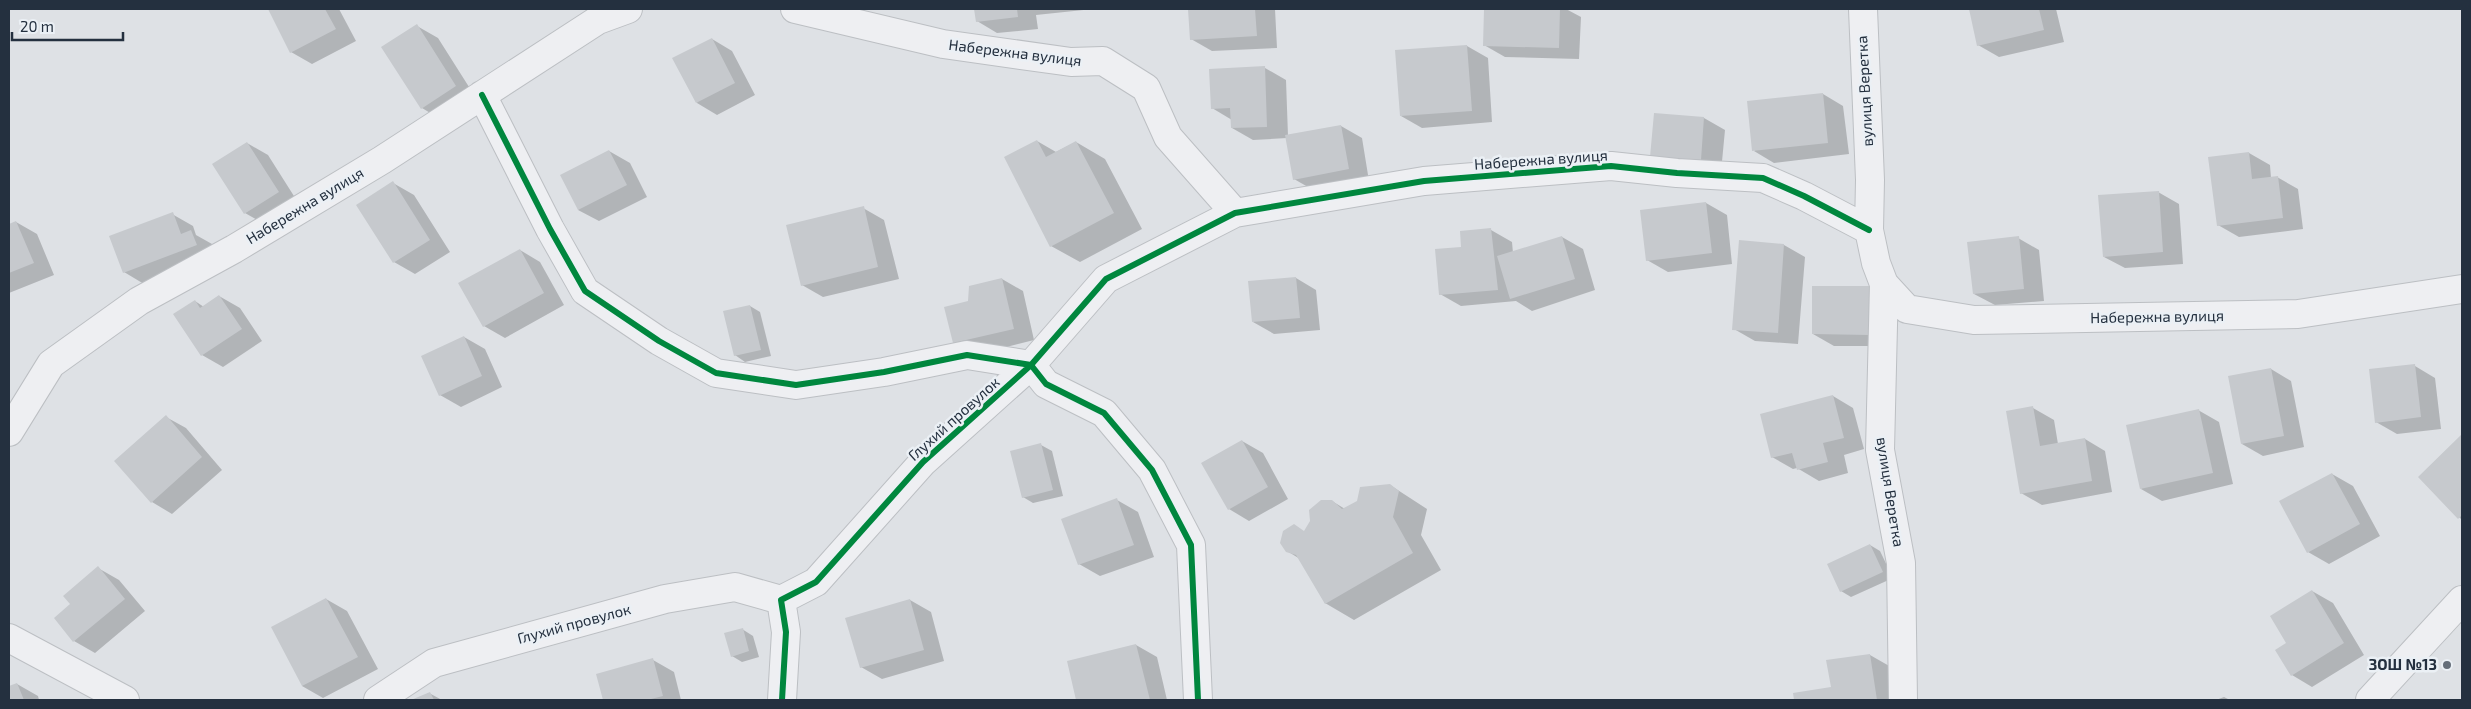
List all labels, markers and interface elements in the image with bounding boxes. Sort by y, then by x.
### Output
scale bar [12,10,124,42]
text: 20 m [20,17,54,35]
street label: Набережна вулиця [947,35,1083,70]
street label: вулиця Веретка [1852,35,1877,147]
street label: Набережна вулиця [1474,145,1608,174]
street label: Набережна вулиця [242,163,367,248]
street label: Набережна вулиця [2090,306,2224,327]
street label: Глухий провулок [904,372,1003,465]
street label: вулиця Веретка [1872,436,1909,548]
street label: Глухий провулок [515,599,633,648]
place label: ЗОШ №13 [2369,655,2437,673]
marker: ЗОШ №13 [2441,659,2453,671]

